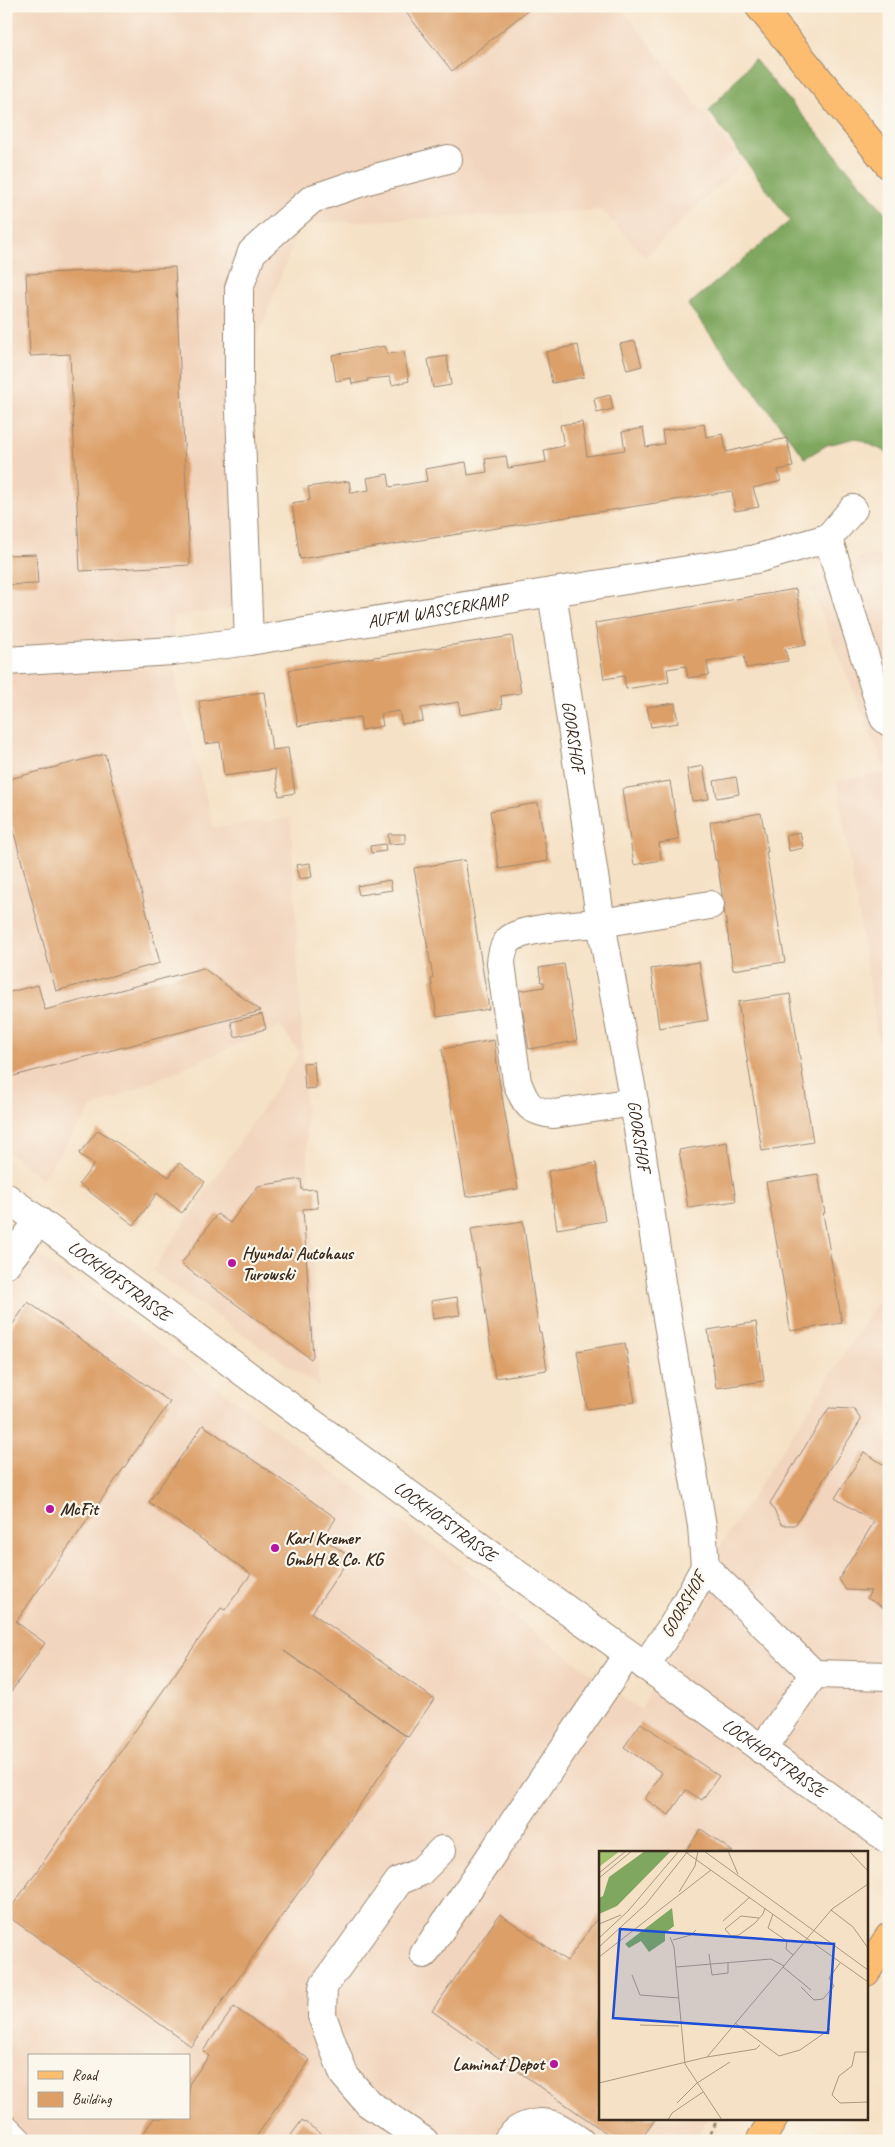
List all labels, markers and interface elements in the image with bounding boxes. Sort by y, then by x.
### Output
street label: AUF'M WASSERKAMP [366,588,512,633]
street label: GOORSHOF [557,700,590,778]
street label: GOORSHOF [623,1099,656,1177]
street label: LOCKHOFSTRASSE [64,1236,177,1327]
place label: Hyundai Autohaus Turowski [242,1242,355,1285]
marker: Hyundai Autohaus Turowski [226,1257,238,1269]
street label: LOCKHOFSTRASSE [390,1476,503,1568]
place label: McFit [60,1498,100,1520]
marker: McFit [44,1503,56,1515]
place label: Karl Kremer GmbH & Co. KG [285,1527,385,1570]
marker: Karl Kremer GmbH & Co. KG [269,1542,281,1554]
street label: GOORSHOF [656,1565,713,1641]
street label: LOCKHOFSTRASSE [718,1713,832,1804]
inset map [599,1851,868,2120]
place label: Laminat Depot [452,2053,546,2075]
legend [28,2054,190,2120]
marker: Laminat Depot [548,2058,560,2070]
text: Road [72,2066,99,2085]
text: Building [72,2090,112,2109]

